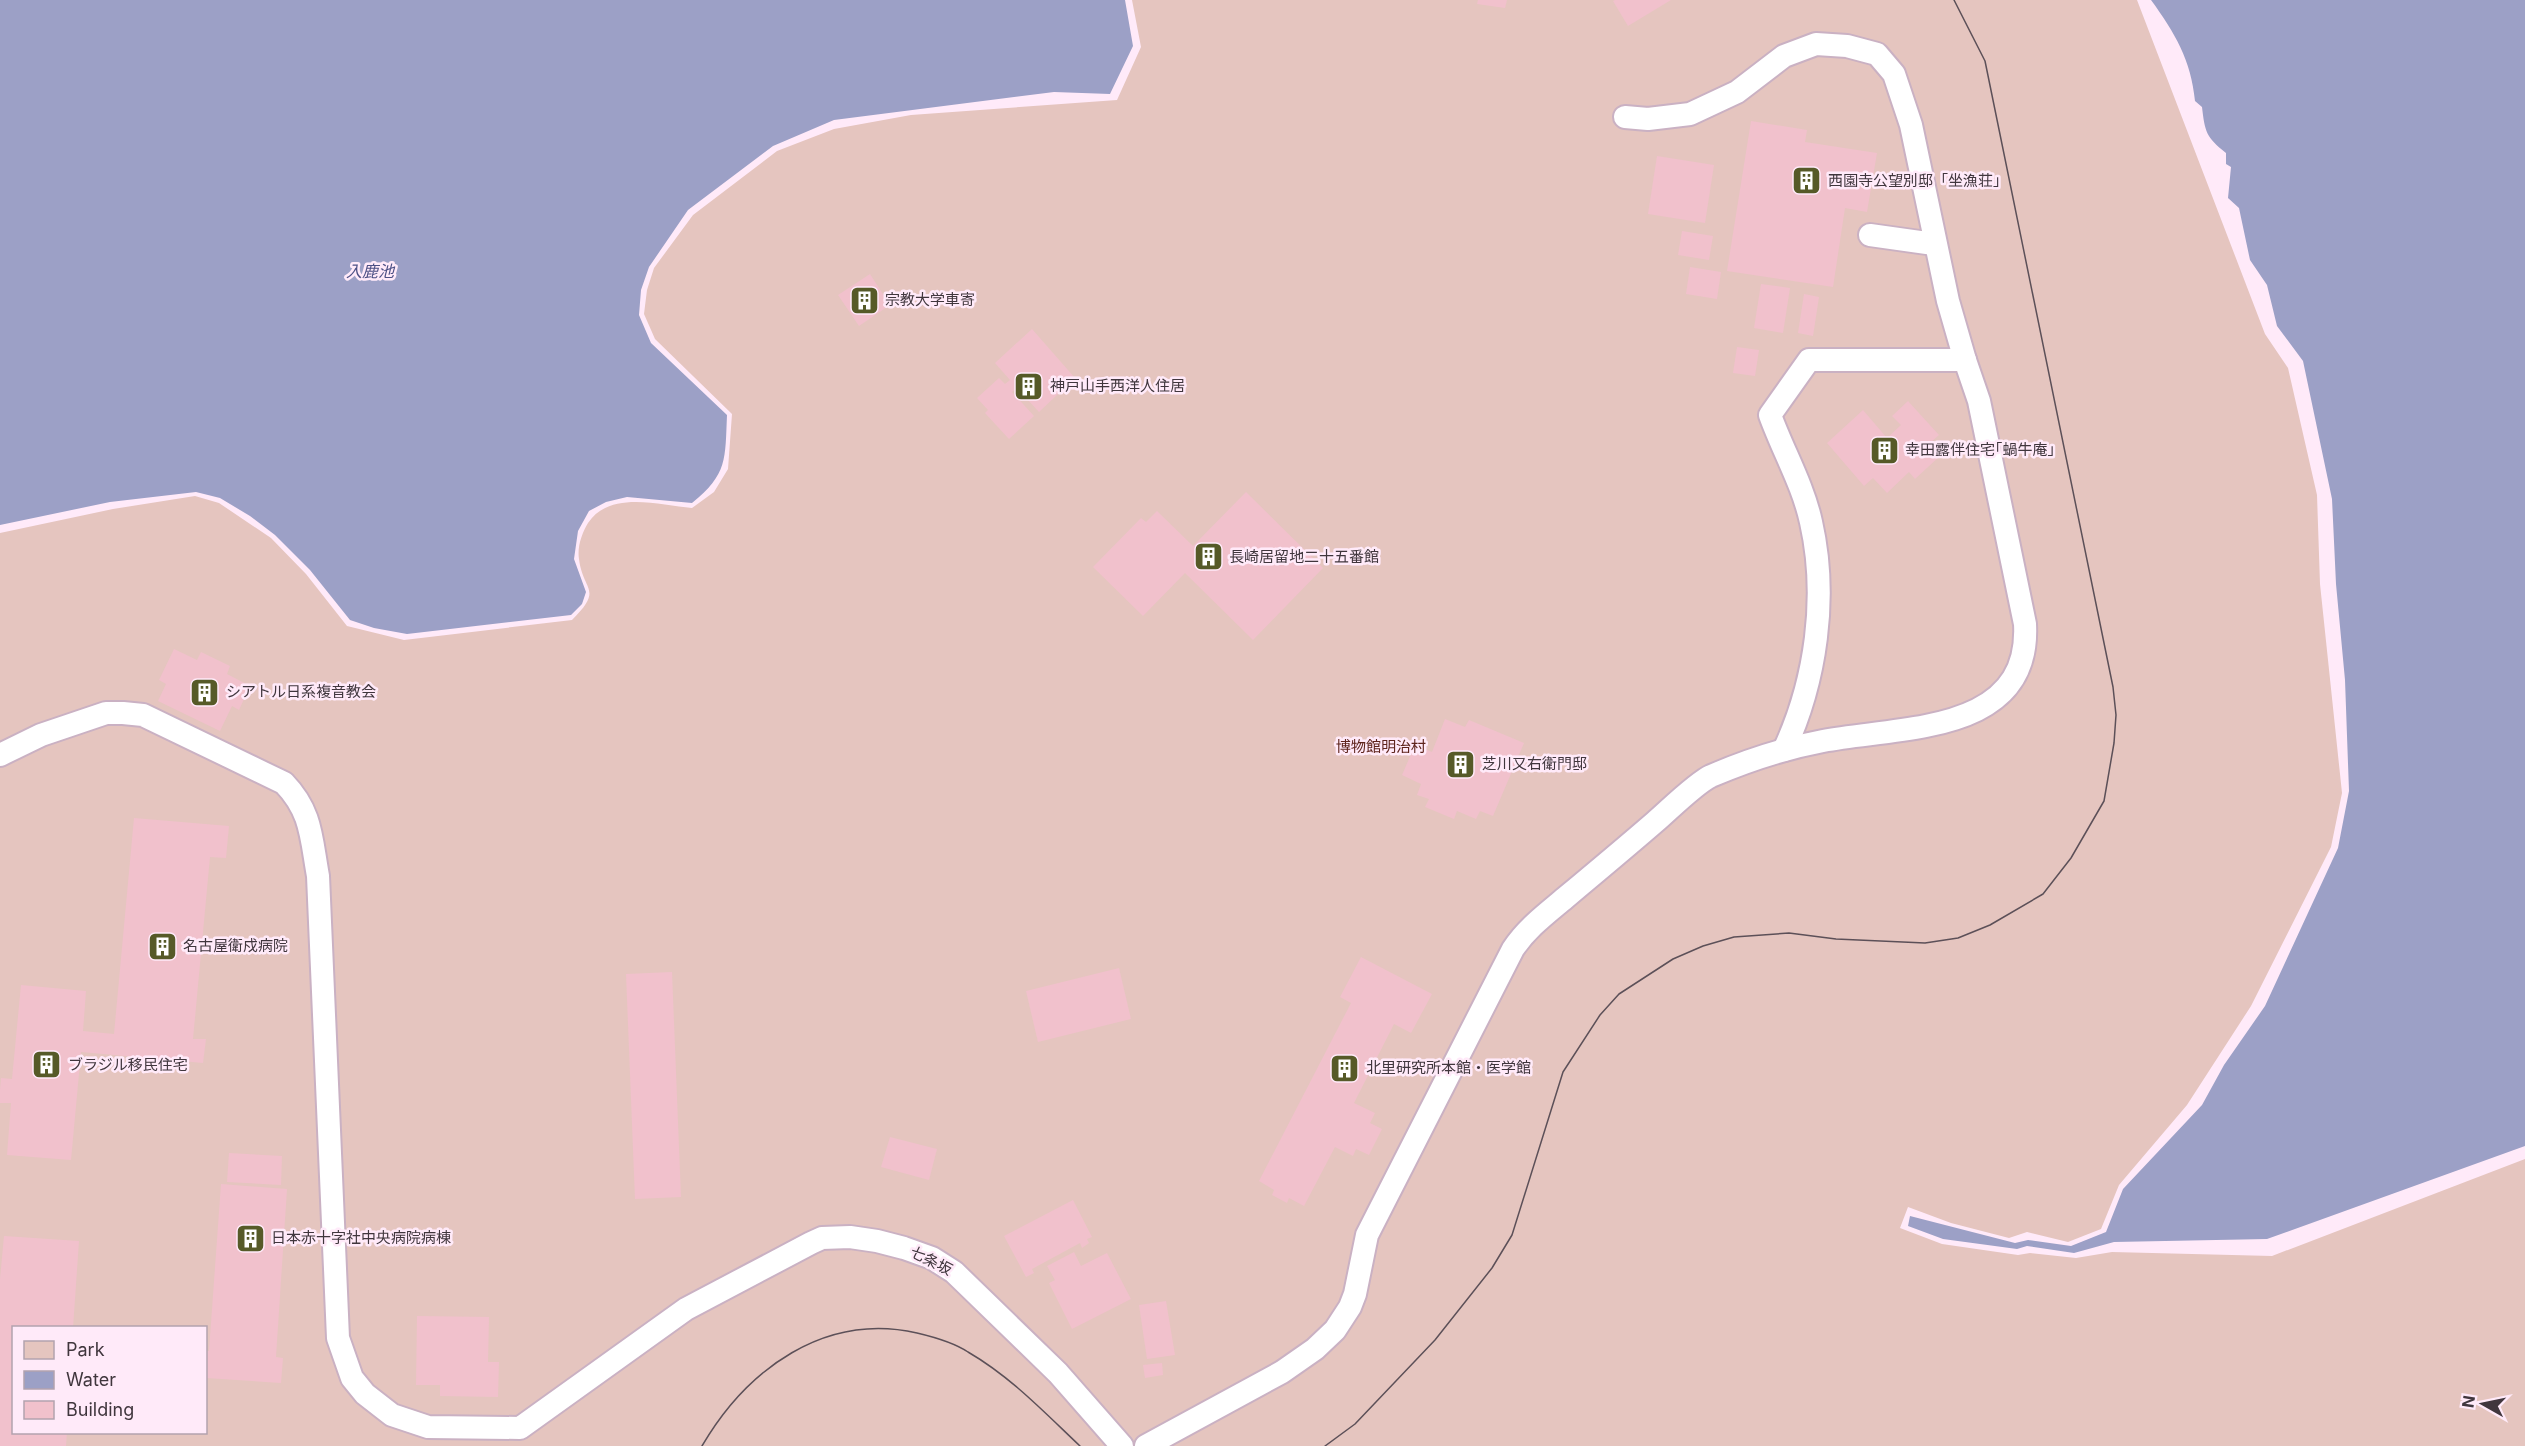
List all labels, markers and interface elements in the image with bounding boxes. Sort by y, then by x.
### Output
building icon: 西園寺公望別邸「坐漁荘」 [1791,165,1823,197]
place label: 西園寺公望別邸「坐漁荘」 [1828,171,2008,190]
water label: 入鹿池 [346,261,396,281]
building icon: 宗教大学車寄 [848,284,880,316]
place label: 宗教大学車寄 [885,290,975,309]
building icon: 神戸山手西洋人住居 [1013,370,1045,402]
place label: 神戸山手西洋人住居 [1050,376,1185,395]
building icon: 幸田露伴住宅｢蝸牛庵｣ [1868,434,1900,466]
place label: 幸田露伴住宅｢蝸牛庵｣ [1905,440,2055,459]
building icon: 長崎居留地二十五番館 [1192,541,1224,573]
place label: 長崎居留地二十五番館 [1229,547,1379,566]
building icon: シアトル日系複音教会 [189,676,221,708]
place label: シアトル日系複音教会 [226,682,376,701]
park label: 博物館明治村 [1336,737,1426,756]
building icon: 芝川又右衛門邸 [1445,748,1477,780]
place label: 芝川又右衛門邸 [1482,754,1587,773]
building icon: 名古屋衛戍病院 [146,930,178,962]
place label: 名古屋衛戍病院 [183,936,288,955]
building icon: ブラジル移民住宅 [31,1049,63,1081]
building icon: 北里研究所本館・医学館 [1329,1052,1361,1084]
place label: ブラジル移民住宅 [68,1055,188,1074]
place label: 北里研究所本館・医学館 [1366,1058,1531,1077]
building icon: 日本赤十字社中央病院病棟 [234,1222,266,1254]
place label: 日本赤十字社中央病院病棟 [271,1228,451,1247]
street label: 七条坂 [907,1242,956,1279]
legend [12,1326,207,1434]
text: Park [66,1339,105,1360]
text: Water [66,1369,116,1390]
north arrow [2453,1374,2513,1434]
text: N [2457,1394,2479,1409]
text: Building [66,1399,134,1420]

